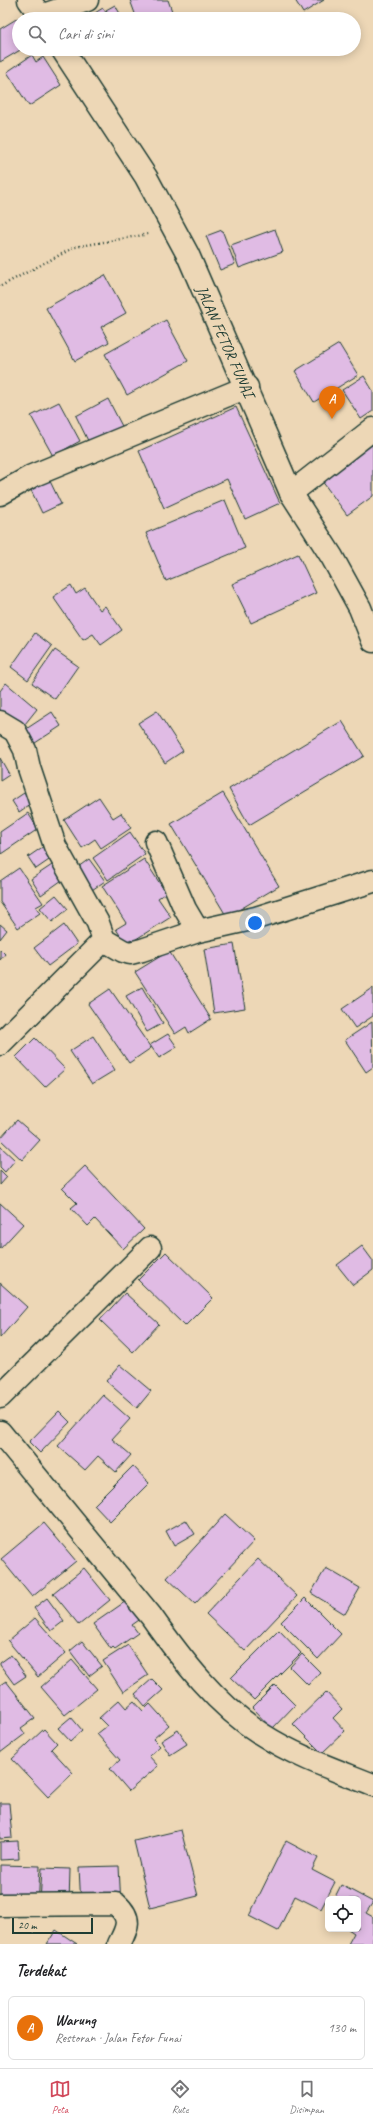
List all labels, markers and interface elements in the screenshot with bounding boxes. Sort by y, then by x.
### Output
search box [12,12,361,56]
icon: search [26,23,48,45]
text: Cari di sini [58,25,113,44]
street label: JALAN FETOR FUNAI [191,281,260,404]
pin: A [319,386,345,419]
your location [245,913,265,933]
map controls [325,1896,361,1932]
button: locate [325,1896,361,1932]
scale bar [12,1916,93,1935]
text: 20 m [18,1918,37,1932]
text: Terdekat [16,1960,66,1981]
text: Warung [55,2011,96,2030]
text: A [27,2020,33,2036]
text: 130 m [328,2020,356,2036]
text: Restoran · Jalan Fetor Funai [55,2030,181,2046]
tab: Peta [49,2078,71,2116]
tab: Rute [169,2078,191,2116]
tab: Disimpan [289,2078,324,2116]

